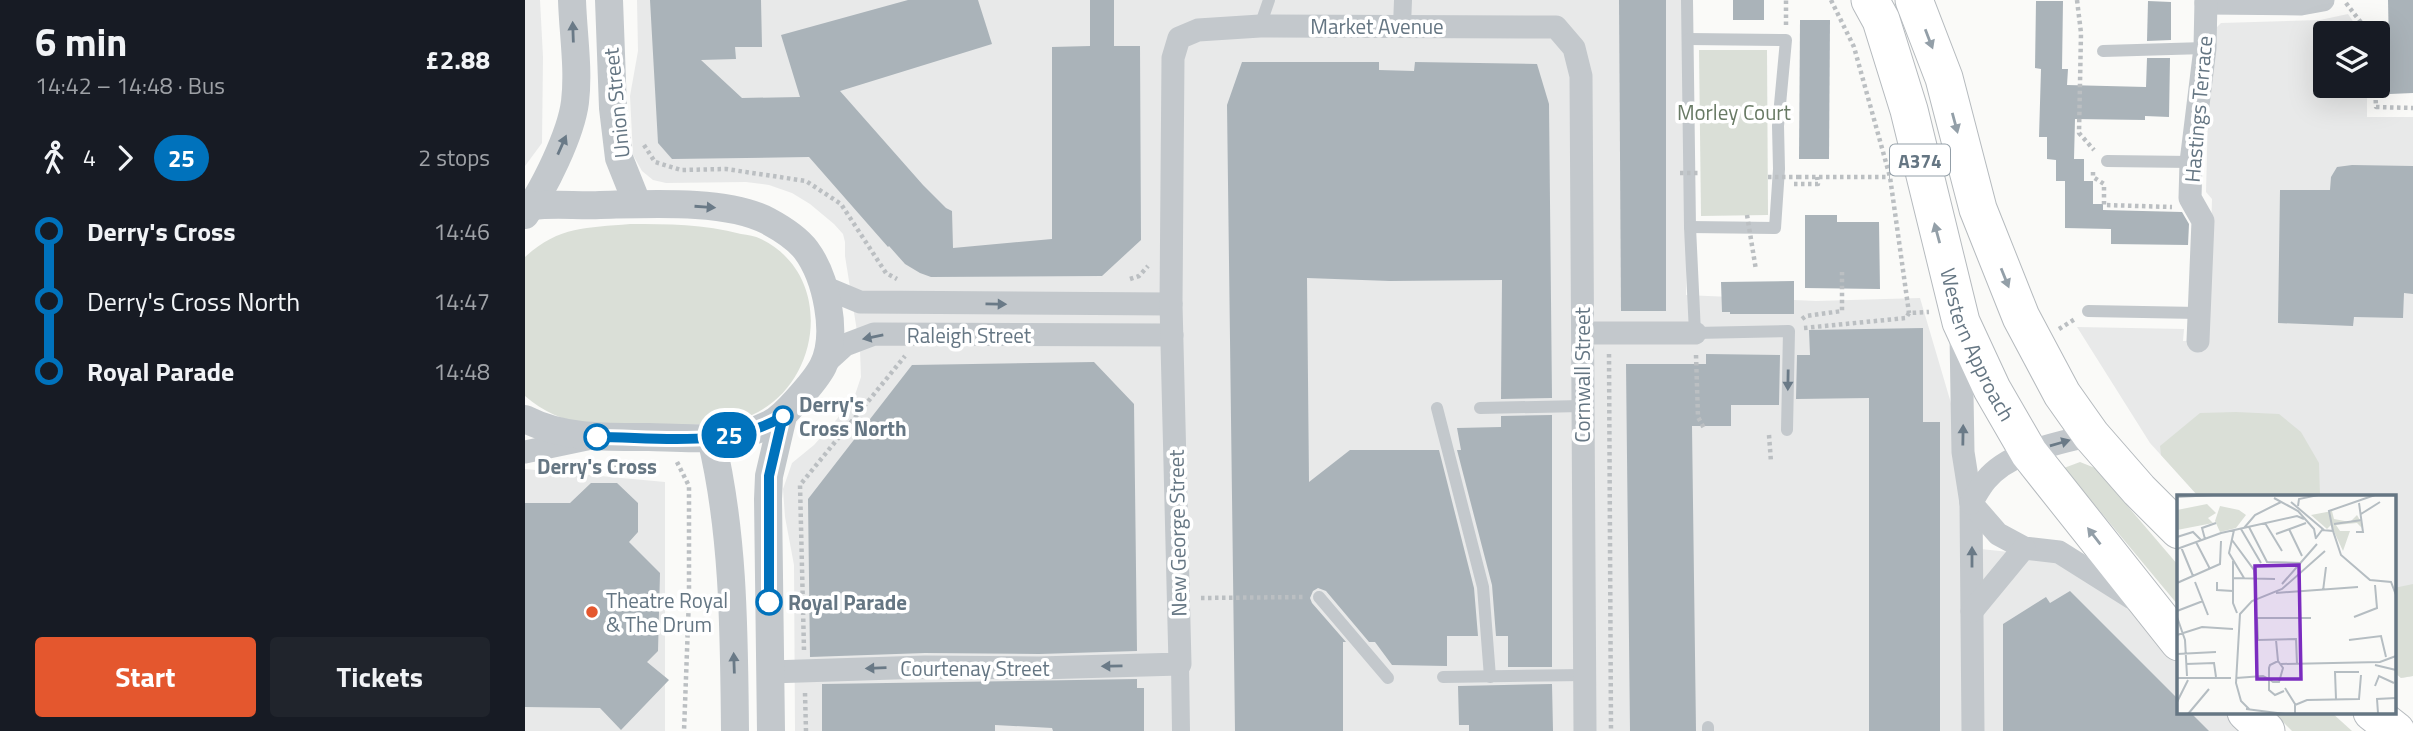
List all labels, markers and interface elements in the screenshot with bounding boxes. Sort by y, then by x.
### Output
street label: Market Avenue [1310,10,1444,42]
text: 6 min [35,13,127,71]
one-way arrow [568,21,579,43]
map controls [2313,21,2390,98]
button: layers [2313,21,2390,98]
one-way arrow [1923,28,1934,49]
street label: Hastings Terrace [2176,34,2220,184]
text: £2.88 [425,40,490,79]
street label: Union Street [594,46,638,160]
text: 14:42 – 14:48 · Bus [35,68,225,103]
park label: Morley Court [1677,96,1792,128]
one-way arrow [1950,112,1961,134]
one-way arrow [556,135,568,155]
icon: walk [35,139,73,177]
icon: forward [106,139,144,177]
text: 4 [83,140,96,175]
text: 25 [168,140,195,176]
text: 2 stops [418,140,490,175]
road number: A374 [1890,144,1950,176]
one-way arrow [694,202,716,213]
text: Derry's Cross [87,212,236,251]
text: 14:46 [433,214,490,249]
one-way arrow [1932,222,1942,243]
street label: Western Approach [1932,265,2023,427]
one-way arrow [2000,268,2011,289]
text: Derry's Cross North [87,282,300,321]
text: 14:47 [433,284,490,319]
one-way arrow [986,298,1008,309]
street label: Cornwall Street [1566,307,1598,443]
street label: Raleigh Street [907,319,1032,351]
one-way arrow [861,331,883,342]
text: Royal Parade [87,352,234,391]
text: 14:48 [433,354,490,389]
one-way arrow [1782,370,1794,392]
place label: Derry's Cross North [799,388,907,444]
marker: Derry's Cross North [773,406,793,426]
line badge: 25 [697,412,760,458]
text: 25 [716,417,742,453]
marker: Derry's Cross [584,424,610,450]
one-way arrow [1957,424,1969,446]
one-way arrow [2050,438,2071,448]
street label: New George Street [1160,449,1194,617]
place label: Derry's Cross [537,450,657,482]
inset map [2177,495,2395,714]
one-way arrow [2087,527,2101,545]
one-way arrow [1966,546,1978,568]
place label: Theatre Royal & The Drum [606,584,728,640]
place label: Royal Parade [788,586,907,618]
marker: Royal Parade [756,589,782,615]
marker: Theatre Royal & The Drum [584,604,600,620]
button: Start [35,637,256,717]
button: Tickets [270,637,490,717]
one-way arrow [728,652,740,674]
street label: Courtenay Street [900,652,1050,684]
one-way arrow [1101,660,1123,672]
one-way arrow [865,663,887,674]

